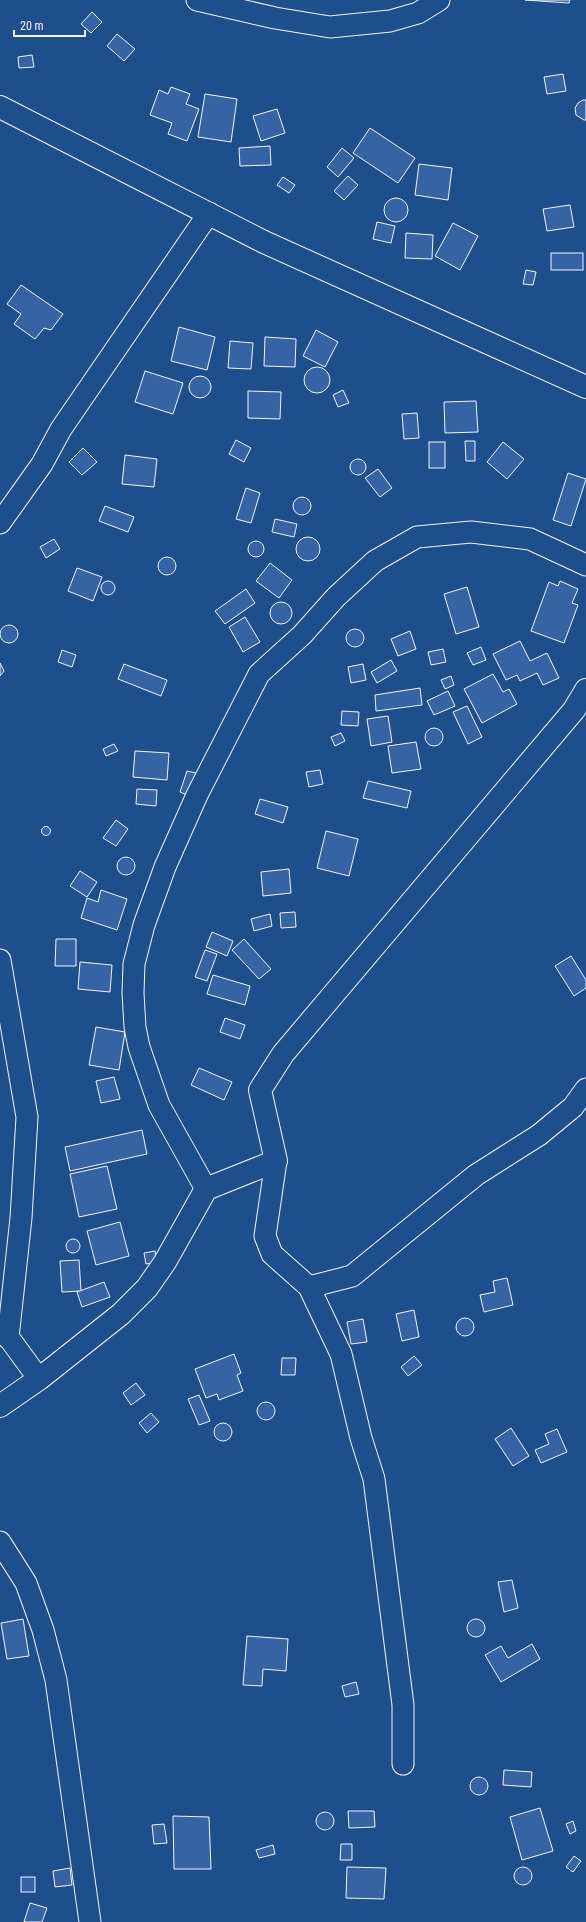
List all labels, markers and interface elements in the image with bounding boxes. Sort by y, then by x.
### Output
scale bar [14,12,85,38]
text: 20 m [20,19,44,33]

